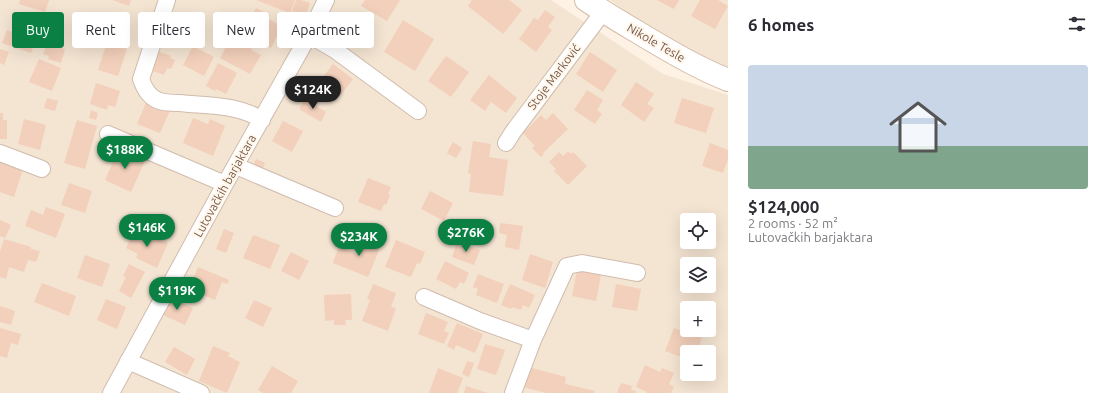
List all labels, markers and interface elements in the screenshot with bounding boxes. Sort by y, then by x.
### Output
chip: Buy [12,12,64,48]
chip: Rent [72,12,130,48]
chip: Filters [138,12,205,48]
chip: New [213,12,269,48]
chip: Apartment [277,12,374,48]
icon: filters [1066,13,1088,35]
text: 6 homes [748,15,814,34]
street label: Nikole Tesle [625,21,687,64]
street label: Stoje Marković [525,41,583,112]
pin: $124K [285,76,341,110]
text: $124K [294,82,332,96]
icon: home [882,91,954,163]
street label: Lutovačkih barjaktara [191,132,258,239]
pin: $188K [97,136,153,170]
text: $188K [106,142,144,156]
text: $124,000 [748,197,819,216]
map controls [680,213,716,381]
button: locate [680,213,716,249]
pin: $146K [119,214,175,248]
text: 2 rooms · 52 m² [748,216,838,230]
pin: $276K [438,219,494,253]
text: $146K [128,220,166,234]
pin: $234K [331,223,387,257]
text: $276K [447,225,485,239]
text: $234K [340,229,378,243]
text: Lutovačkih barjaktara [748,230,873,244]
button: layers [680,257,716,293]
pin: $119K [149,277,205,311]
text: $119K [158,283,196,297]
button: + [680,301,716,337]
button: − [680,345,716,381]

